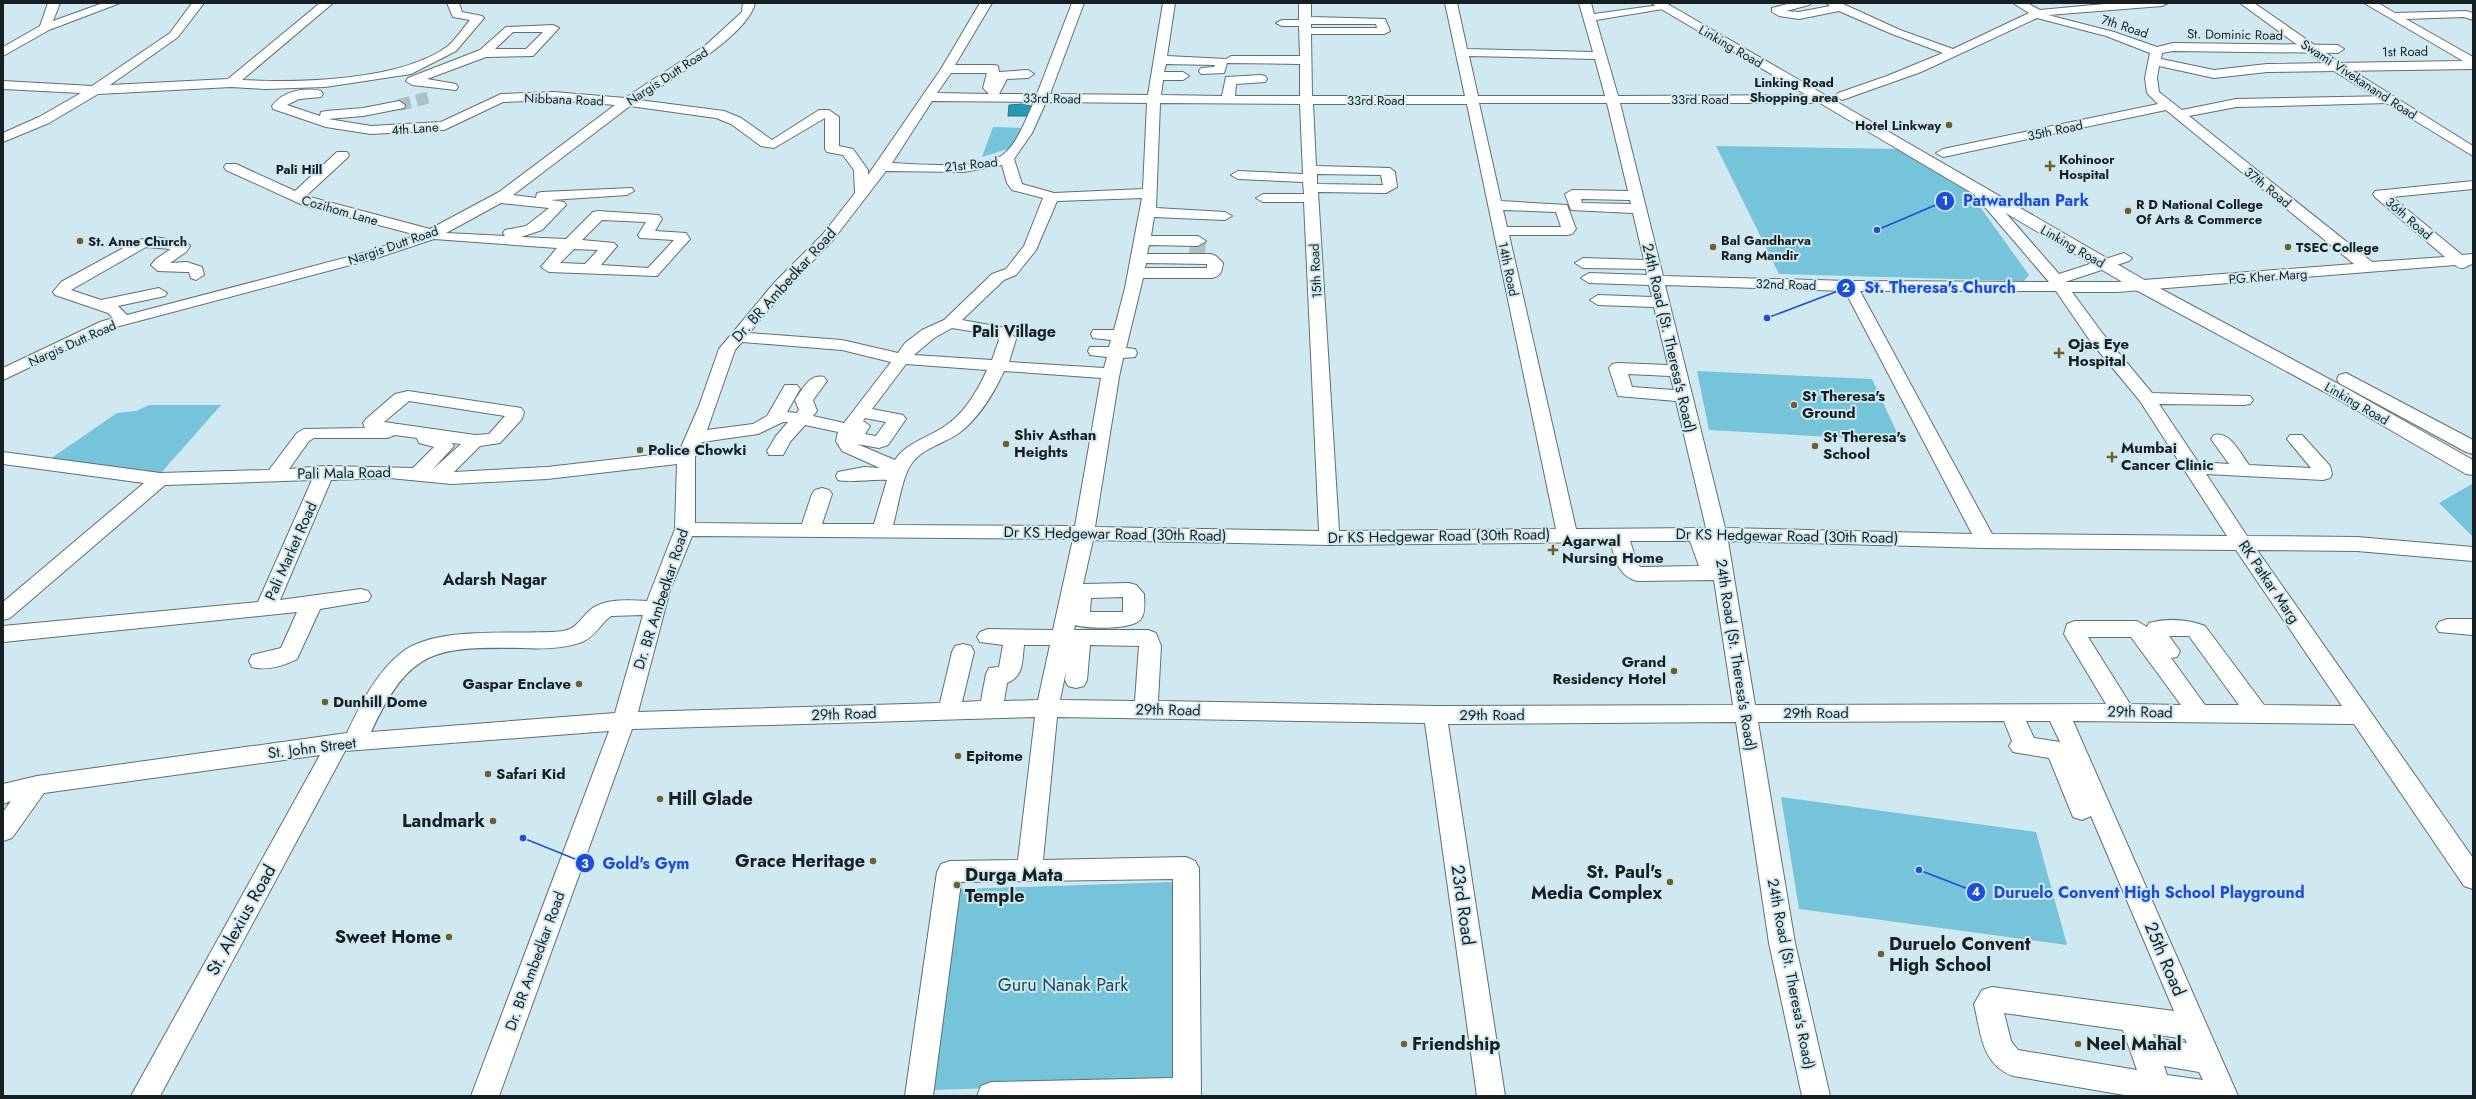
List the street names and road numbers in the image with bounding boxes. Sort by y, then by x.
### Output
street label: 7th Road [2099,10,2151,43]
street label: Linking Road [1695,20,1766,72]
street label: St. Dominic Road [2187,24,2283,45]
street label: Swami Vivekanand Road [2297,35,2421,124]
street label: 1st Road [2382,42,2428,61]
street label: Nargis Dutt Road [623,43,712,110]
street label: 33rd Road [1023,88,1081,109]
street label: Nibbana Road [524,89,604,110]
street label: 33rd Road [1671,90,1729,109]
street label: 33rd Road [1347,91,1405,110]
street label: 35th Road [2026,115,2085,146]
street label: 4th Lane [391,117,439,140]
street label: 21st Road [943,152,999,177]
street label: 37th Road [2240,163,2295,212]
street label: Cozihom Lane [299,190,381,231]
street label: 36th Road [2381,193,2436,244]
street label: Linking Road [2037,220,2108,272]
street label: Nargis Dutt Road [345,221,441,270]
street label: Dr. BR Ambedkar Road [727,223,841,347]
street label: 14th Road [1493,240,1524,298]
street label: 24th Road (St. Theresa's Road) [1636,241,1702,435]
street label: 15th Road [1305,243,1326,299]
street label: PG Kher Marg [2228,264,2308,289]
street label: 32nd Road [1755,274,1817,295]
street label: Nargis Dutt Road [25,316,119,371]
street label: Linking Road [2321,377,2392,429]
street label: Pali Mala Road [297,461,391,485]
street label: Pali Market Road [259,498,323,604]
street label: Dr KS Hedgewar Road (30th Road) [1003,521,1227,547]
street label: Dr KS Hedgewar Road (30th Road) [1327,523,1551,549]
street label: Dr KS Hedgewar Road (30th Road) [1675,523,1899,549]
street label: Dr. BR Ambedkar Road [628,526,694,672]
street label: RK Patkar Marg [2233,536,2305,628]
street label: 24th Road (St. Theresa's Road) [1710,558,1762,752]
street label: 29th Road [1135,698,1201,722]
street label: 29th Road [2107,700,2173,724]
street label: 29th Road [811,702,877,726]
street label: 29th Road [1783,702,1849,724]
street label: 29th Road [1459,704,1525,726]
street label: St. John Street [267,732,358,764]
street label: St. Alexius Road [200,860,282,980]
street label: 23rd Road [1445,863,1481,947]
street label: 24th Road (St. Theresa's Road) [1762,877,1820,1071]
street label: Dr. BR Ambedkar Road [500,888,570,1034]
street label: 25th Road [2138,918,2192,1000]

